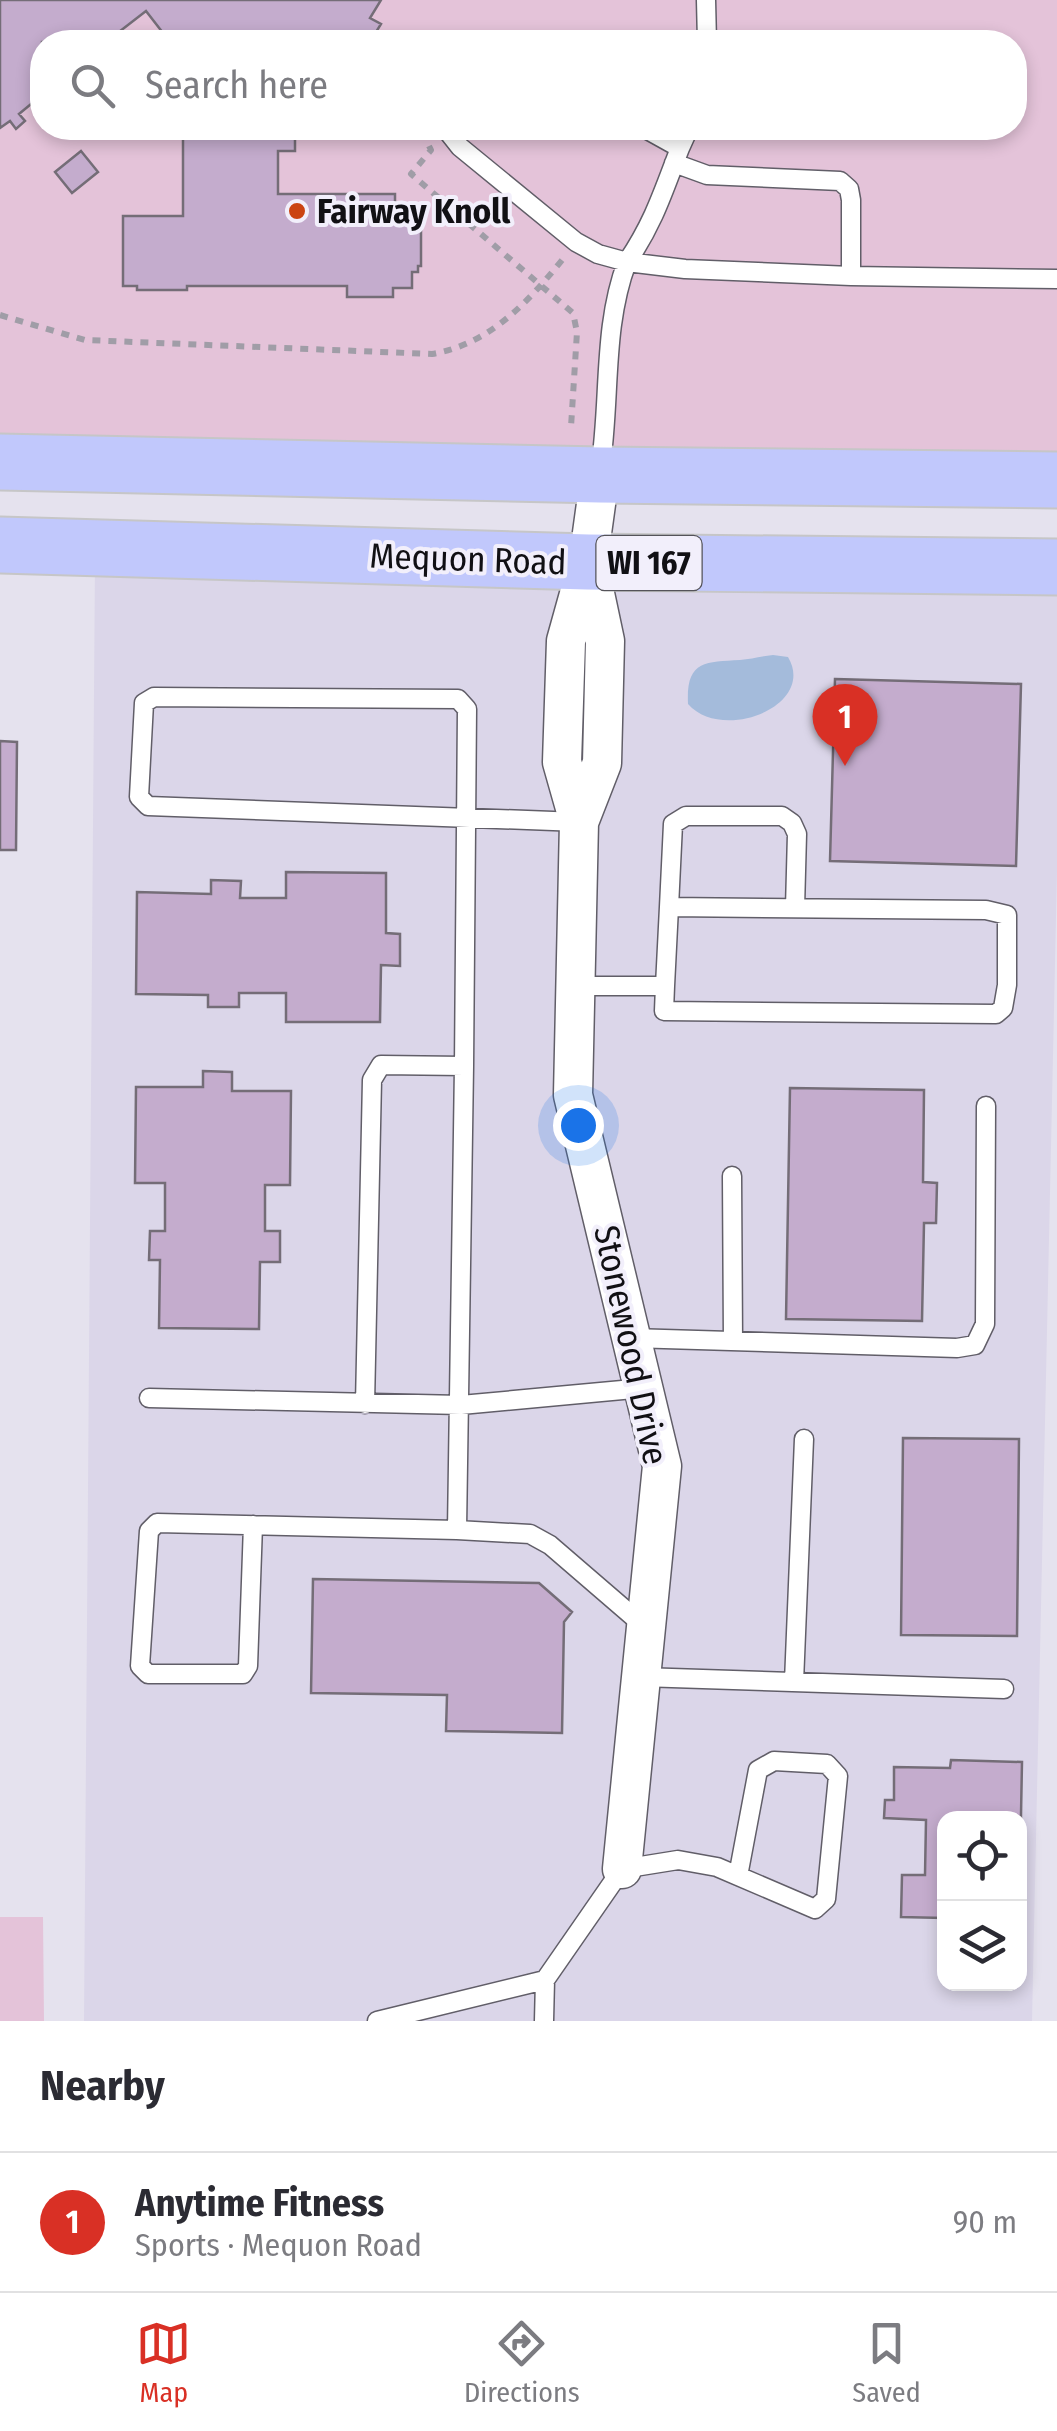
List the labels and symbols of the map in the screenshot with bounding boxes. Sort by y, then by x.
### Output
place label: Fairway Knoll [317,190,511,232]
marker: Fairway Knoll [286,200,308,222]
street label: Mequon Road [369,535,567,583]
road number: WI 167 [596,536,702,590]
pin: 1 [812,684,878,766]
your location [553,1100,604,1151]
street label: Stonewood Drive [585,1222,677,1468]

